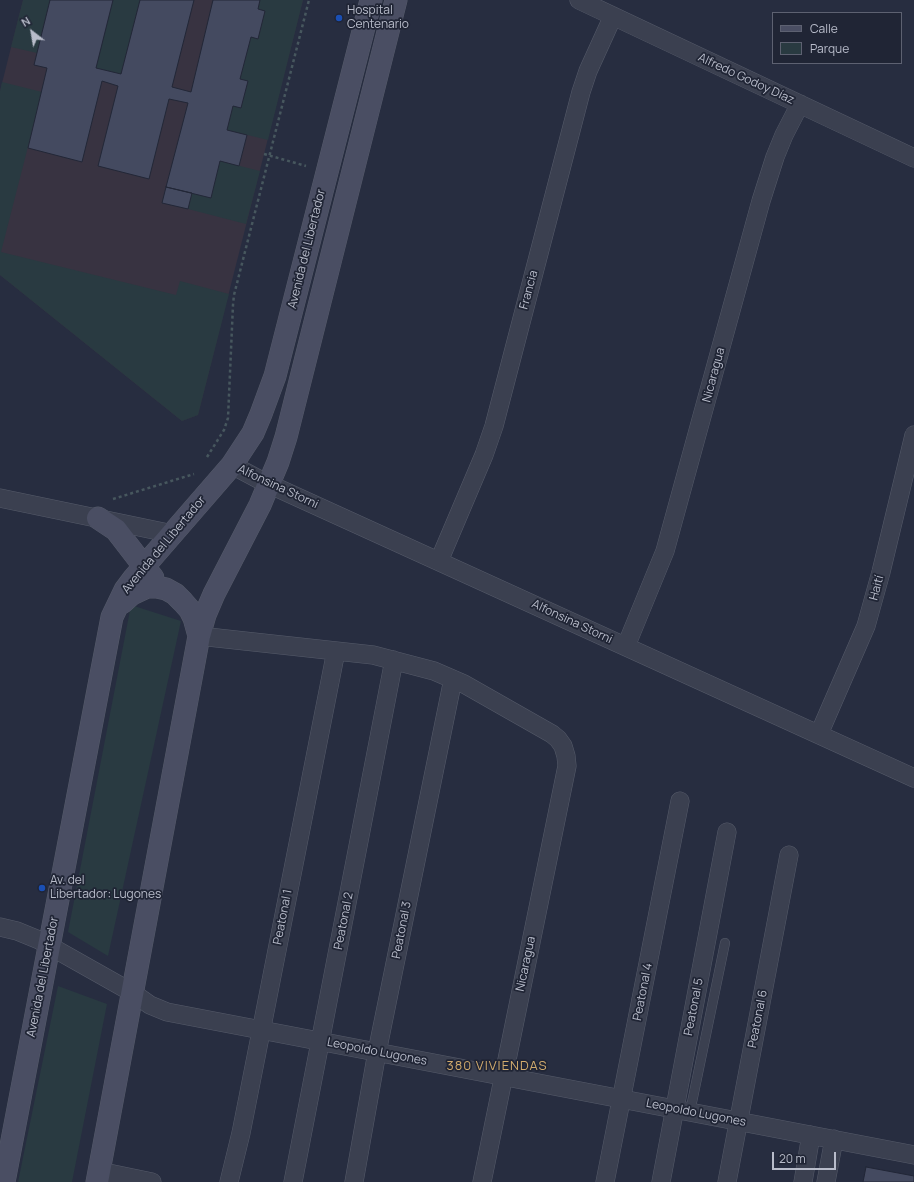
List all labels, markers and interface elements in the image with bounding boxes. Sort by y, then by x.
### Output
place label: Hospital Centenario [347,4,409,32]
north arrow [12,12,52,52]
legend [772,12,902,64]
text: N [18,13,33,30]
marker: Hospital Centenario [334,13,344,23]
text: Calle [810,20,838,37]
text: Parque [810,40,849,57]
street label: Alfredo Godoy Díaz [696,50,796,108]
street label: Avenida del Libertador [285,188,329,310]
street label: Francia [517,269,541,311]
street label: Nicaragua [700,346,728,404]
street label: Alfonsina Storni [235,462,321,512]
street label: Avenida del Libertador [119,493,209,597]
street label: Haití [867,574,887,602]
street label: Alfonsina Storni [529,597,615,647]
place label: Av. del Libertador: Lugones [50,874,161,902]
marker: Av. del Libertador: Lugones [37,883,47,893]
street label: Peatonal 1 [271,888,295,946]
street label: Peatonal 2 [331,891,357,951]
street label: Peatonal 3 [389,900,415,960]
street label: Avenida del Libertador [24,915,62,1039]
street label: Nicaragua [513,935,539,993]
street label: Peatonal 4 [630,962,656,1022]
street label: Peatonal 5 [681,977,707,1037]
street label: Peatonal 6 [745,989,771,1049]
street label: Leopoldo Lugones [326,1035,428,1069]
district label: 380 VIVIENDAS [447,1058,547,1074]
street label: Leopoldo Lugones [645,1096,747,1130]
scale bar [774,1144,838,1170]
text: 20 m [779,1150,806,1167]

